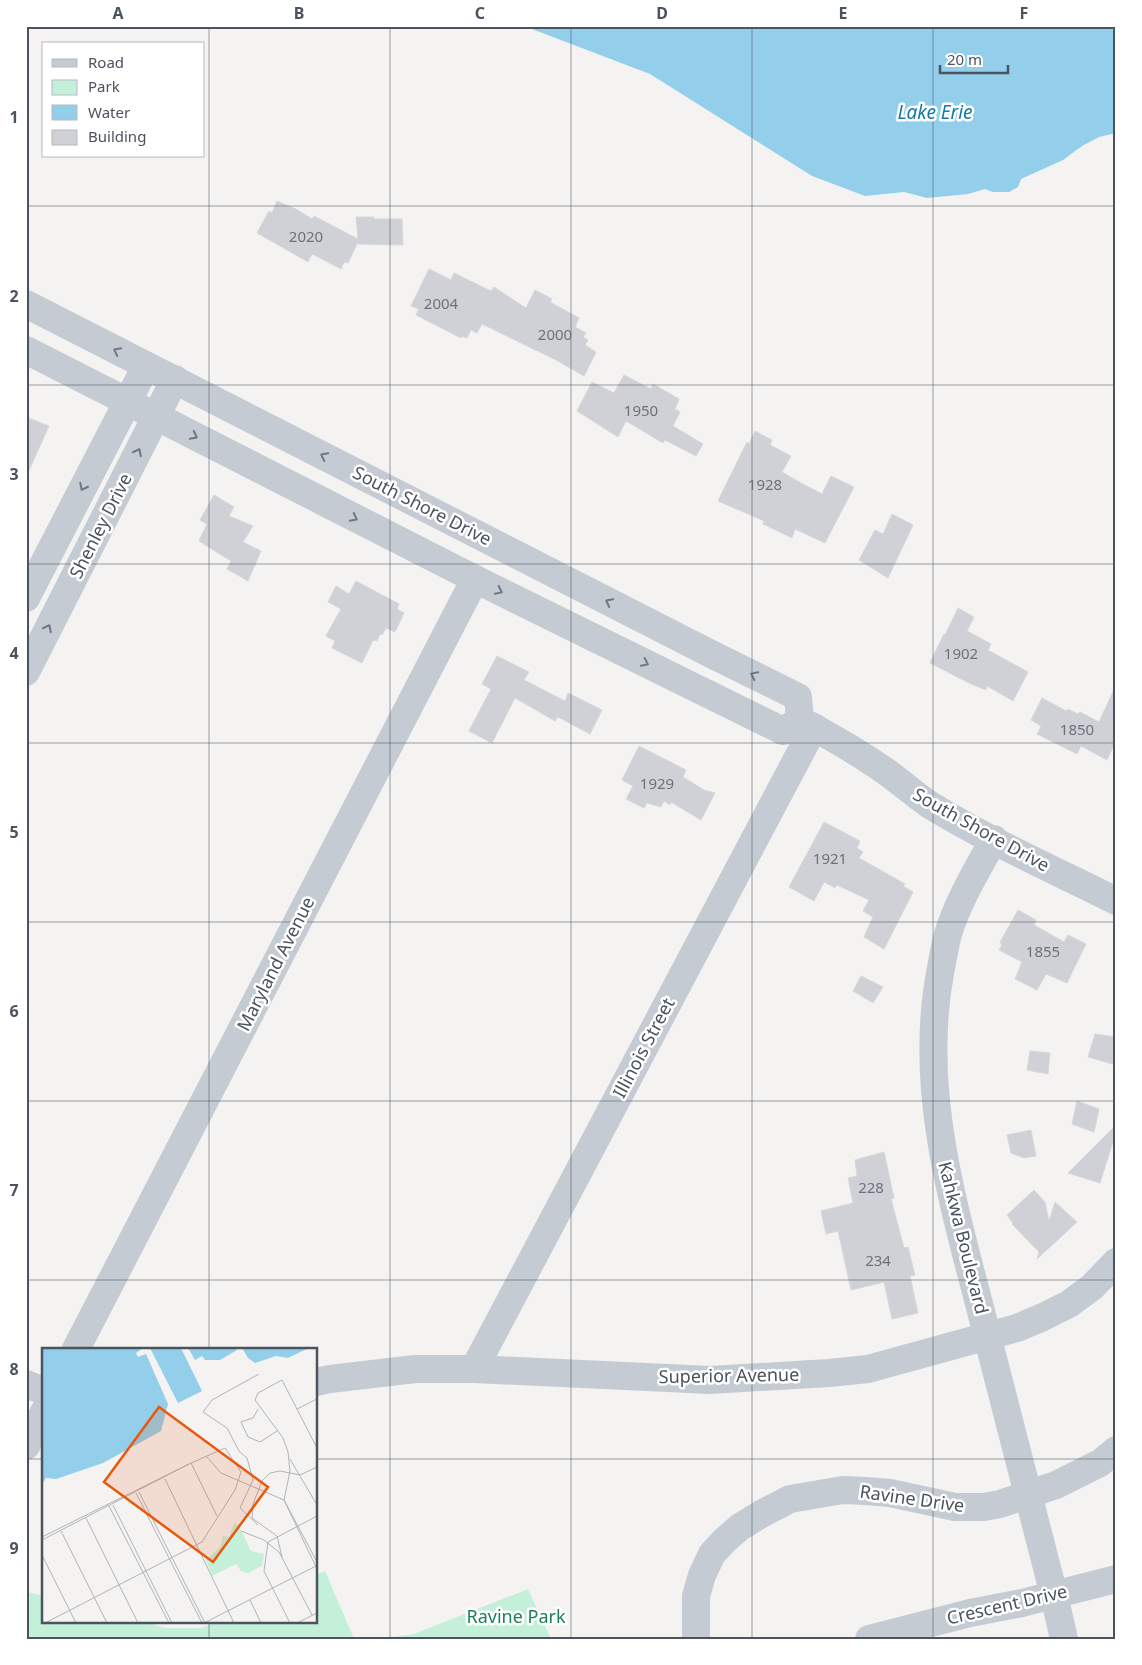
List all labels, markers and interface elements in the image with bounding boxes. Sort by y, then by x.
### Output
text: A [112,2,124,24]
text: B [294,2,304,24]
text: C [475,2,485,24]
text: D [656,2,668,24]
text: E [839,2,848,24]
text: F [1020,2,1028,24]
legend [42,42,205,158]
scale bar [940,42,1007,74]
text: 20 m [947,49,982,69]
text: Road [88,52,124,72]
text: Park [88,76,120,96]
water label: Lake Erie [897,99,973,125]
text: Water [88,102,130,122]
text: 1 [9,106,19,128]
text: Building [88,126,146,146]
house number: 2020 [289,226,323,246]
text: 2 [9,285,19,307]
house number: 2004 [424,293,459,313]
house number: 2000 [538,324,572,344]
one-way arrow [113,347,122,357]
house number: 1950 [624,400,658,420]
one-way arrow [189,430,198,440]
one-way arrow [132,449,142,458]
one-way arrow [321,452,330,462]
street label: South Shore Drive [349,460,496,550]
text: 3 [9,463,19,485]
street label: Shenley Drive [63,469,137,582]
house number: 1928 [748,474,782,494]
one-way arrow [79,482,89,491]
one-way arrow [349,512,358,522]
one-way arrow [494,585,503,596]
one-way arrow [605,598,614,608]
one-way arrow [42,625,52,634]
text: 4 [9,642,19,664]
house number: 1902 [944,643,978,663]
one-way arrow [640,657,649,667]
one-way arrow [750,671,759,681]
house number: 1850 [1060,719,1094,739]
house number: 1929 [640,773,674,793]
street label: South Shore Drive [909,782,1054,877]
text: 5 [9,821,19,843]
house number: 1921 [813,848,847,868]
street label: Maryland Avenue [231,892,319,1035]
house number: 1855 [1026,941,1060,961]
street label: Illinois Street [607,993,680,1102]
text: 6 [9,1000,19,1022]
street label: Kahkwa Boulevard [933,1159,995,1317]
house number: 228 [858,1177,884,1197]
text: 7 [9,1179,19,1201]
house number: 234 [865,1250,891,1270]
inset map [42,1348,318,1622]
text: 8 [9,1358,19,1380]
street label: Superior Avenue [659,1362,799,1388]
street label: Ravine Drive [858,1479,966,1517]
text: 9 [9,1537,19,1559]
street label: Crescent Drive [944,1579,1069,1630]
park label: Ravine Park [466,1604,566,1628]

